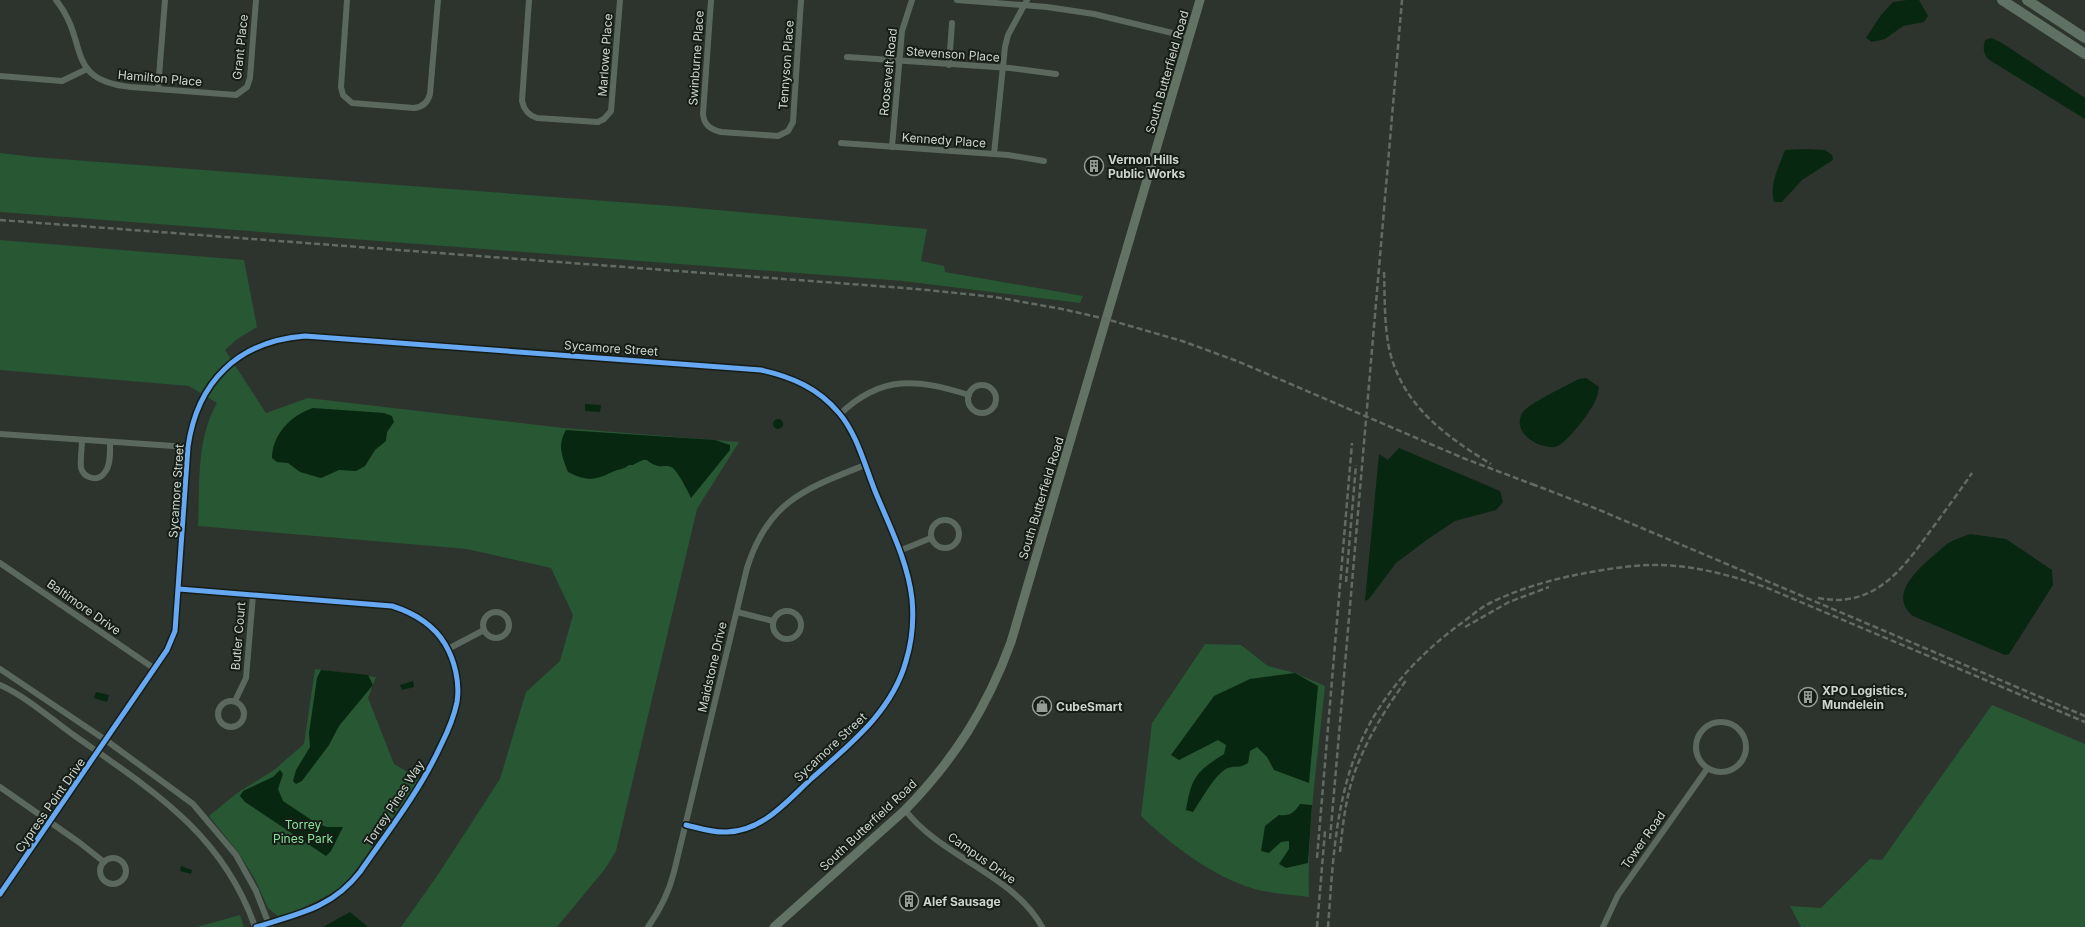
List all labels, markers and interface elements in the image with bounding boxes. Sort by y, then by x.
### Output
street label: South Butterfield Road [1142,9,1192,135]
street label: Swinburne Place [685,10,707,106]
street label: Marlowe Place [595,13,615,97]
street label: Grant Place [229,14,251,80]
street label: Tennyson Place [775,20,797,110]
street label: Roosevelt Road [876,28,900,116]
street label: Stevenson Place [906,43,1000,65]
street label: Hamilton Place [117,67,203,89]
street label: Kennedy Place [901,130,987,150]
place label: Vernon Hills Public Works [1108,152,1185,181]
building icon: Vernon Hills Public Works [1083,155,1105,177]
street label: Sycamore Street [563,337,659,359]
street label: South Butterfield Road [1015,435,1067,561]
street label: Sycamore Street [165,443,187,539]
street label: Baltimore Drive [44,576,124,638]
street label: Butler Court [228,601,248,671]
street label: Maidstone Drive [694,620,730,714]
place label: XPO Logistics, Mundelein [1822,683,1908,712]
building icon: XPO Logistics, Mundelein [1797,686,1819,708]
shop icon: CubeSmart [1031,695,1053,717]
place label: CubeSmart [1056,699,1123,714]
street label: Sycamore Street [790,709,870,785]
street label: Cypress Point Drive [12,755,88,855]
street label: Torrey Pines Way [361,757,427,849]
street label: South Butterfield Road [816,776,920,874]
street label: Tower Road [1618,808,1668,872]
park label: Torrey Pines Park [273,817,333,846]
street label: Campus Drive [945,829,1019,887]
building icon: Alef Sausage [898,890,920,912]
place label: Alef Sausage [923,894,1001,909]

